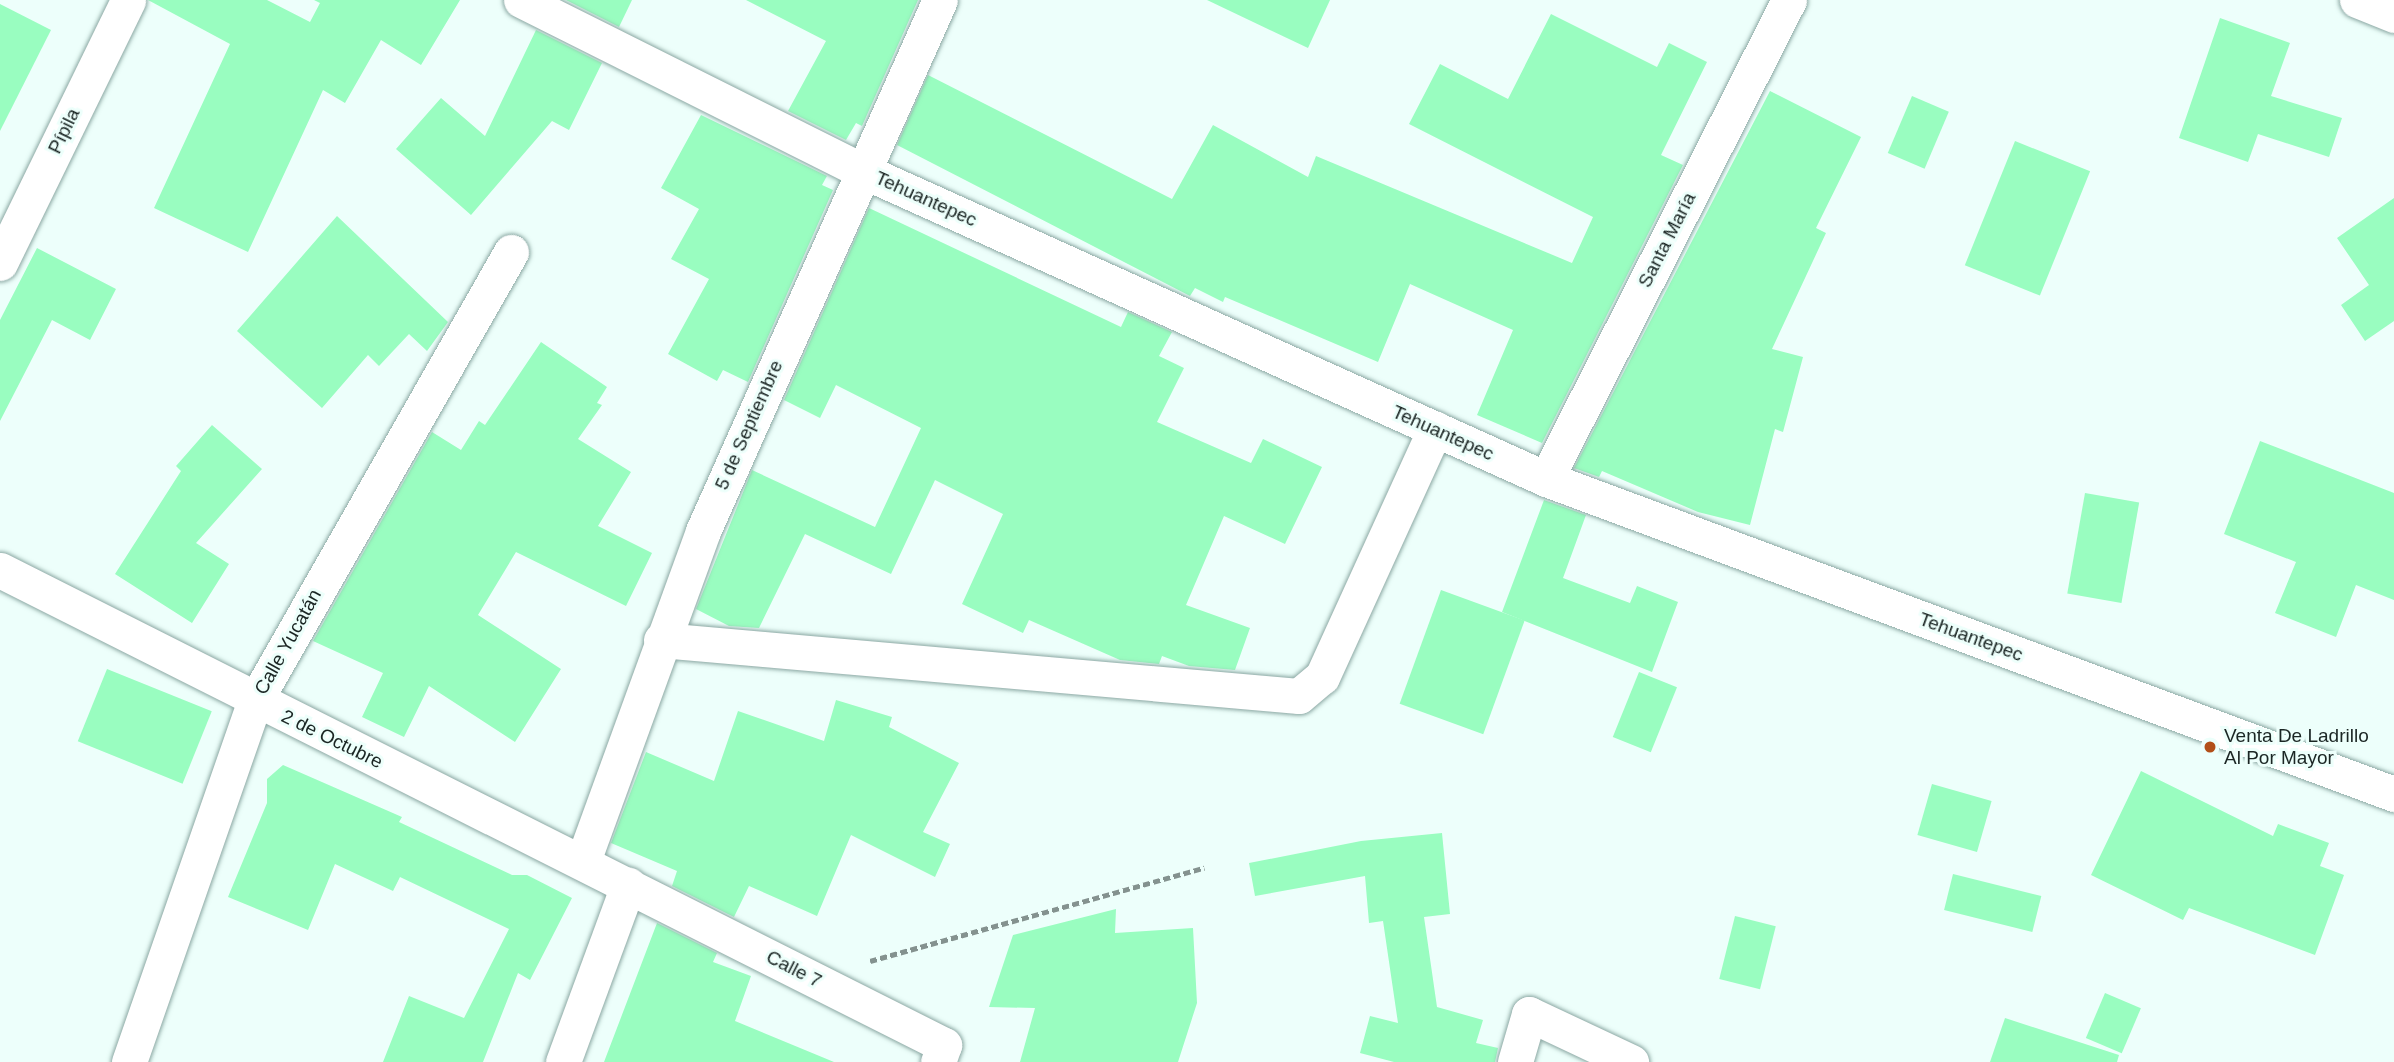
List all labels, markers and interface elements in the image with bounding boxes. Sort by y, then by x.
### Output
street label: Pípila [43,105,85,157]
street label: Tehuantepec [872,166,980,232]
street label: Santa María [1633,189,1701,291]
street label: 5 de Septiembre [710,357,788,493]
street label: Tehuantepec [1389,400,1497,466]
street label: Calle Yucatán [250,585,326,699]
street label: Tehuantepec [1916,608,2026,666]
street label: 2 de Octubre [278,705,386,773]
place label: Venta De Ladrillo Al Por Mayor [2224,725,2369,769]
marker: Venta De Ladrillo Al Por Mayor [2202,739,2218,755]
street label: Calle 7 [762,945,826,993]

